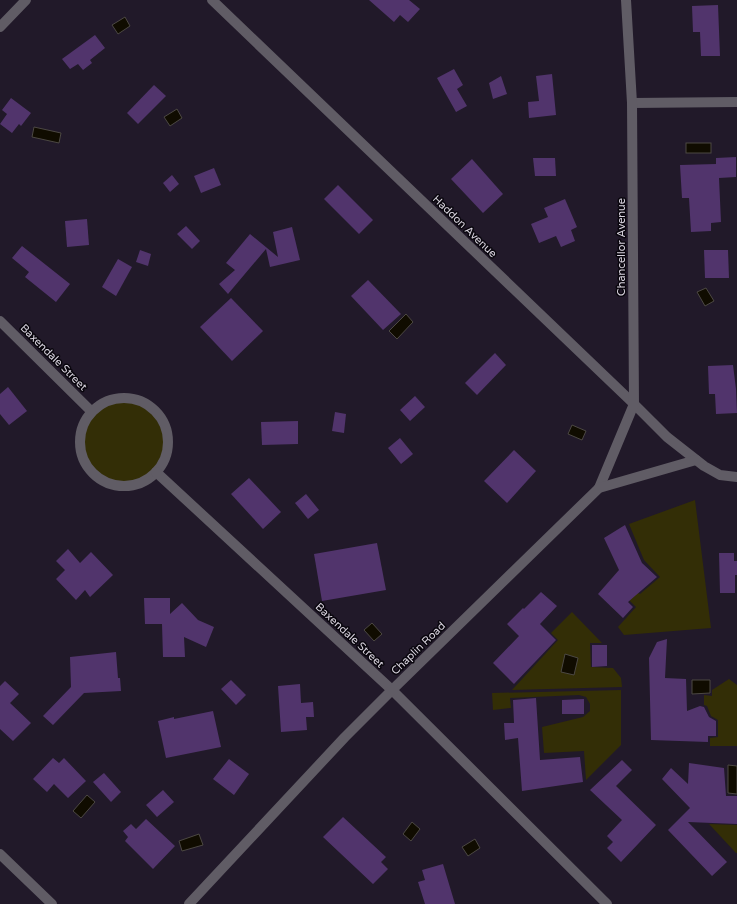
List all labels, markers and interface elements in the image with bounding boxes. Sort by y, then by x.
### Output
street label: Haddon Avenue [430,193,499,260]
street label: Chancellor Avenue [615,198,628,296]
street label: Baxendale Street [18,321,90,393]
street label: Baxendale Street [313,600,387,670]
street label: Chaplin Road [389,619,448,677]

